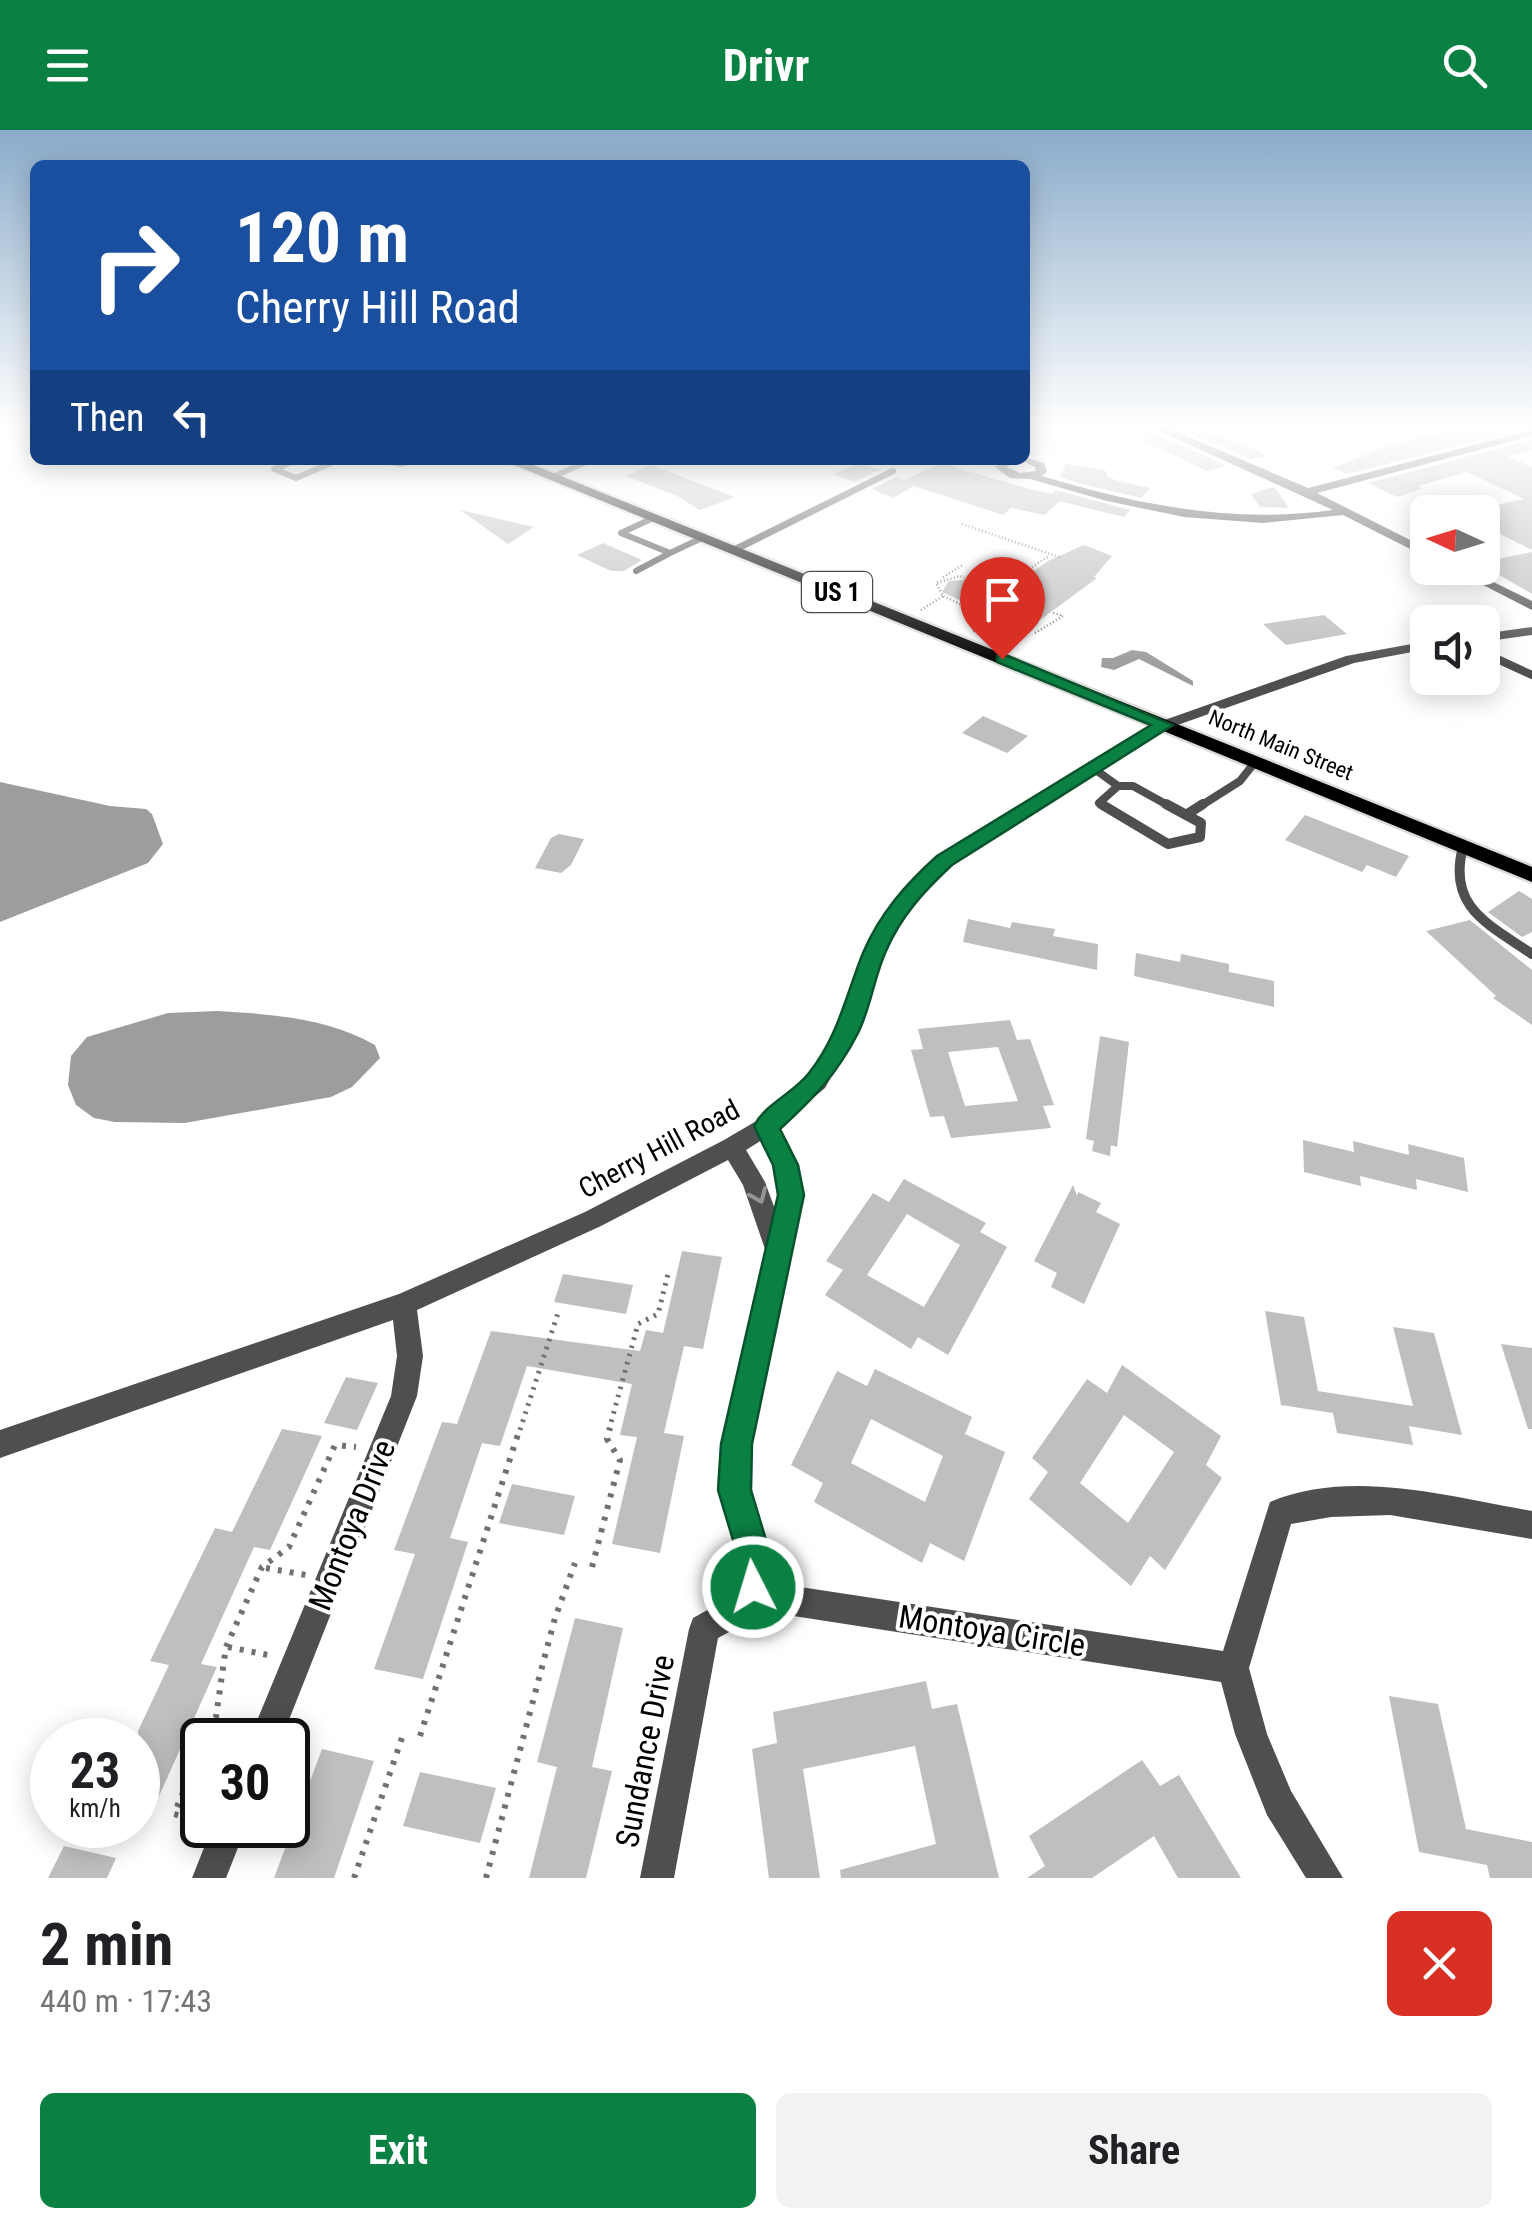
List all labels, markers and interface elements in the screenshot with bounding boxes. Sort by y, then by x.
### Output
icon: menu [40,38,95,93]
icon: search [1437,38,1492,93]
text: Drivr [723,39,809,92]
text: 120 m [235,197,409,279]
icon: right [70,200,200,330]
text: Cherry Hill Road [235,281,520,334]
icon: left [164,390,219,445]
text: Then [70,396,144,440]
north arrow [1410,495,1500,585]
map controls [1410,495,1500,695]
pin [960,557,1045,660]
road number: US 1 [802,572,872,612]
icon: arrive [975,572,1030,627]
button: sound [1410,605,1500,695]
street label: North Main Street [1205,705,1357,785]
street label: Cherry Hill Road [573,1093,745,1205]
one-way arrow [747,1186,767,1204]
street label: Montoya Drive [301,1434,403,1616]
position arrow [701,1535,805,1639]
street label: Montoya Circle [896,1597,1088,1665]
street label: Sundance Drive [608,1652,682,1850]
speed limit sign: 30 [180,1718,310,1848]
text: 23 [70,1742,120,1800]
text: km/h [69,1794,121,1823]
text: 2 min [40,1909,173,1980]
button: close [1387,1911,1492,2016]
text: 440 m · 17:43 [40,1982,212,2020]
button: Exit [40,2093,756,2208]
button: Share [776,2093,1492,2208]

